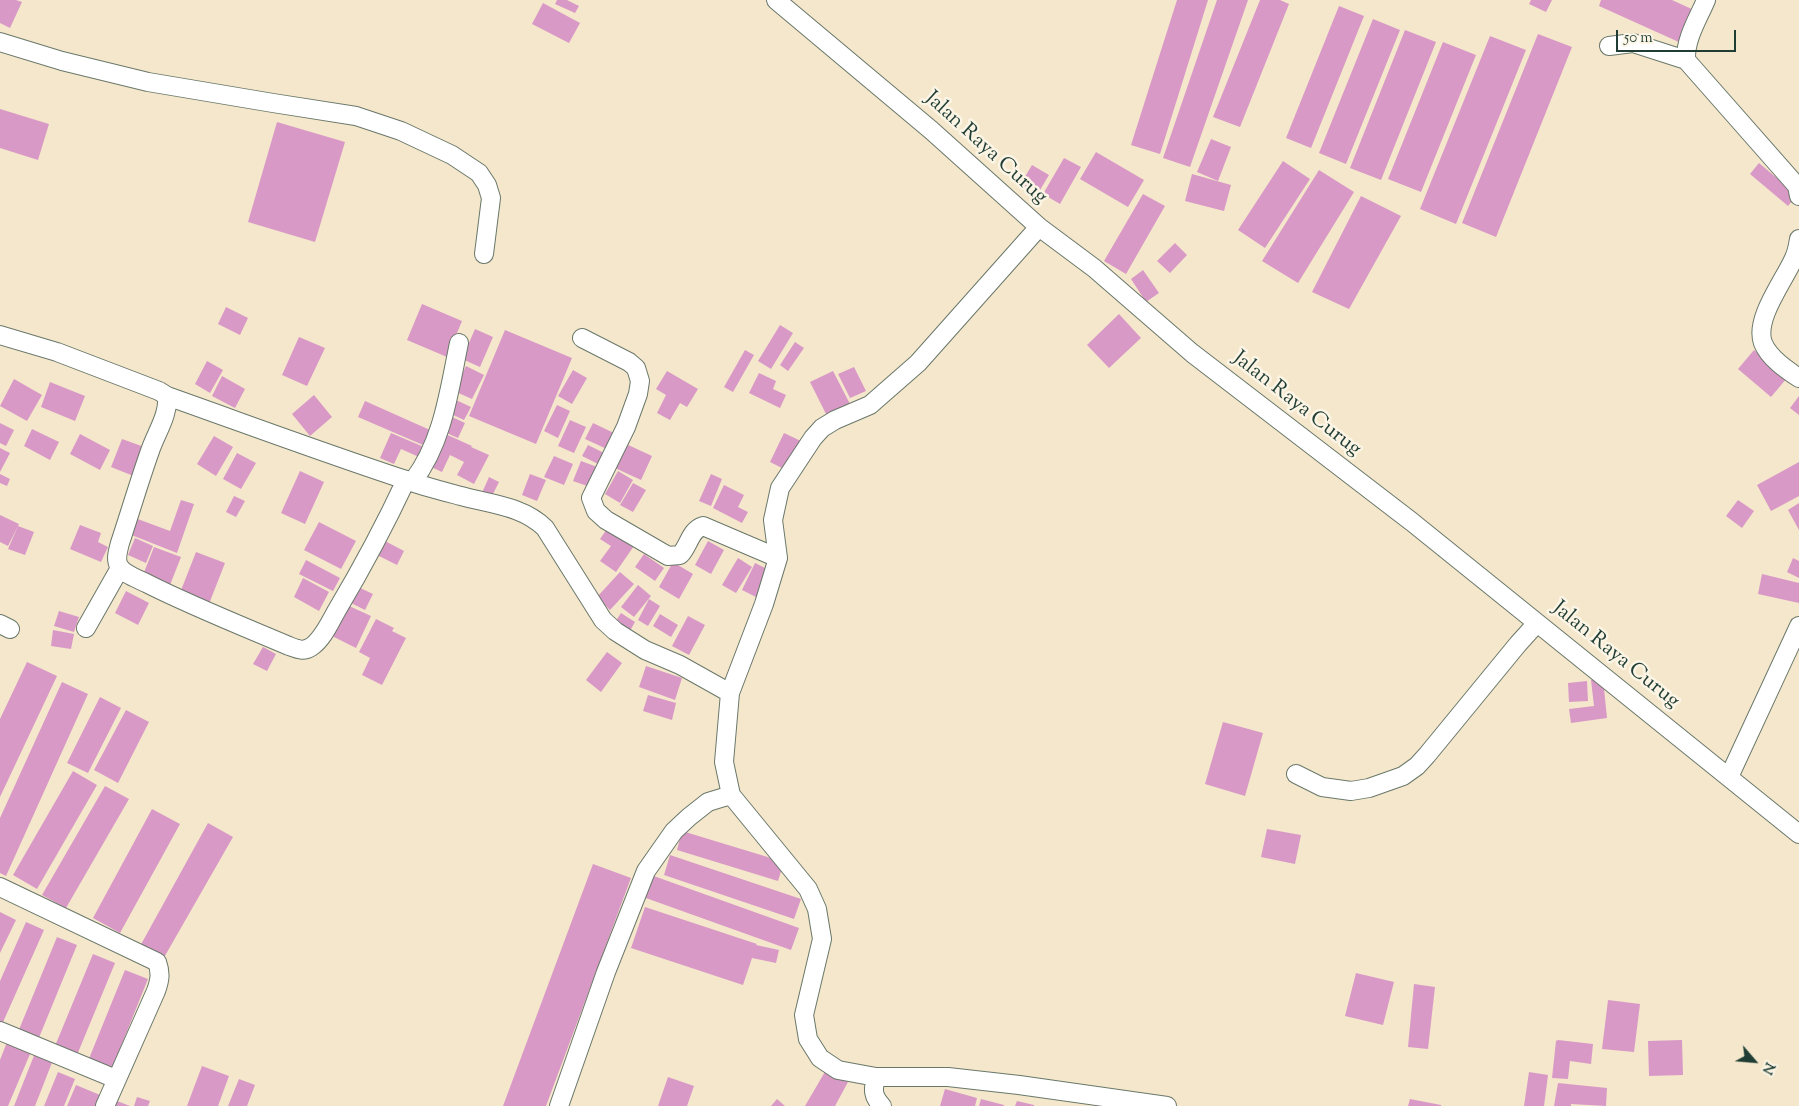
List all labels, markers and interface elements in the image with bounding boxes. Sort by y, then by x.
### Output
scale bar [1619,20,1739,52]
text: 50 m [1624,28,1653,49]
street label: Jalan Raya Curug [919,87,1051,211]
street label: Jalan Raya Curug [1227,347,1365,463]
street label: Jalan Raya Curug [1546,597,1684,715]
north arrow [1729,1036,1779,1086]
text: N [1756,1058,1779,1077]

